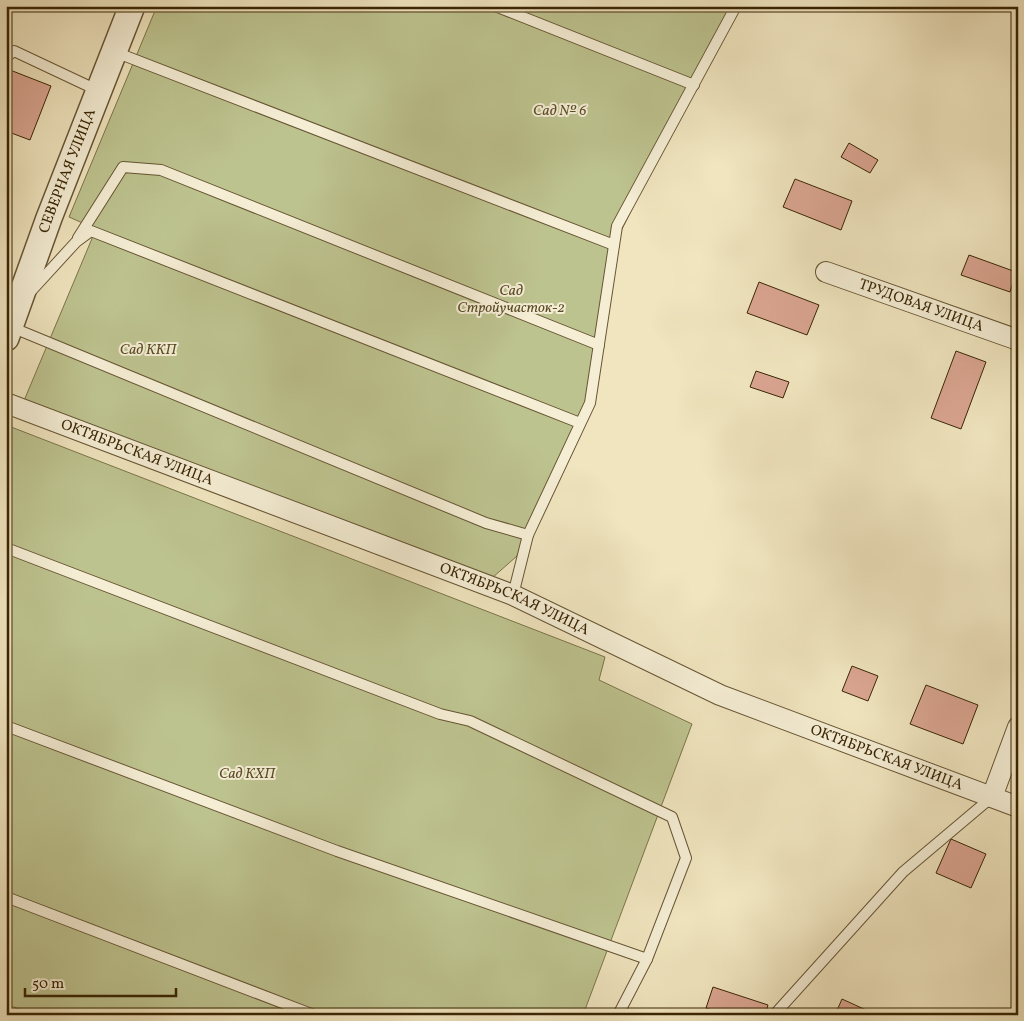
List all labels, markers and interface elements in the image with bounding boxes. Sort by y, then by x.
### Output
park label: Сад № 6 [533,101,587,122]
street label: СЕВЕРНАЯ УЛИЦА [34,105,101,236]
street label: ТРУДОВАЯ УЛИЦА [856,274,987,338]
park label: Сад Стройучасток-2 [457,281,565,319]
park label: Сад ККП [120,340,177,361]
street label: ОКТЯБРЬСКАЯ УЛИЦА [58,414,217,491]
street label: ОКТЯБРЬСКАЯ УЛИЦА [436,558,593,641]
street label: ОКТЯБРЬСКАЯ УЛИЦА [807,719,966,796]
park label: Сад КХП [219,764,276,785]
scale bar [25,966,176,998]
text: 50 m [32,974,64,995]

